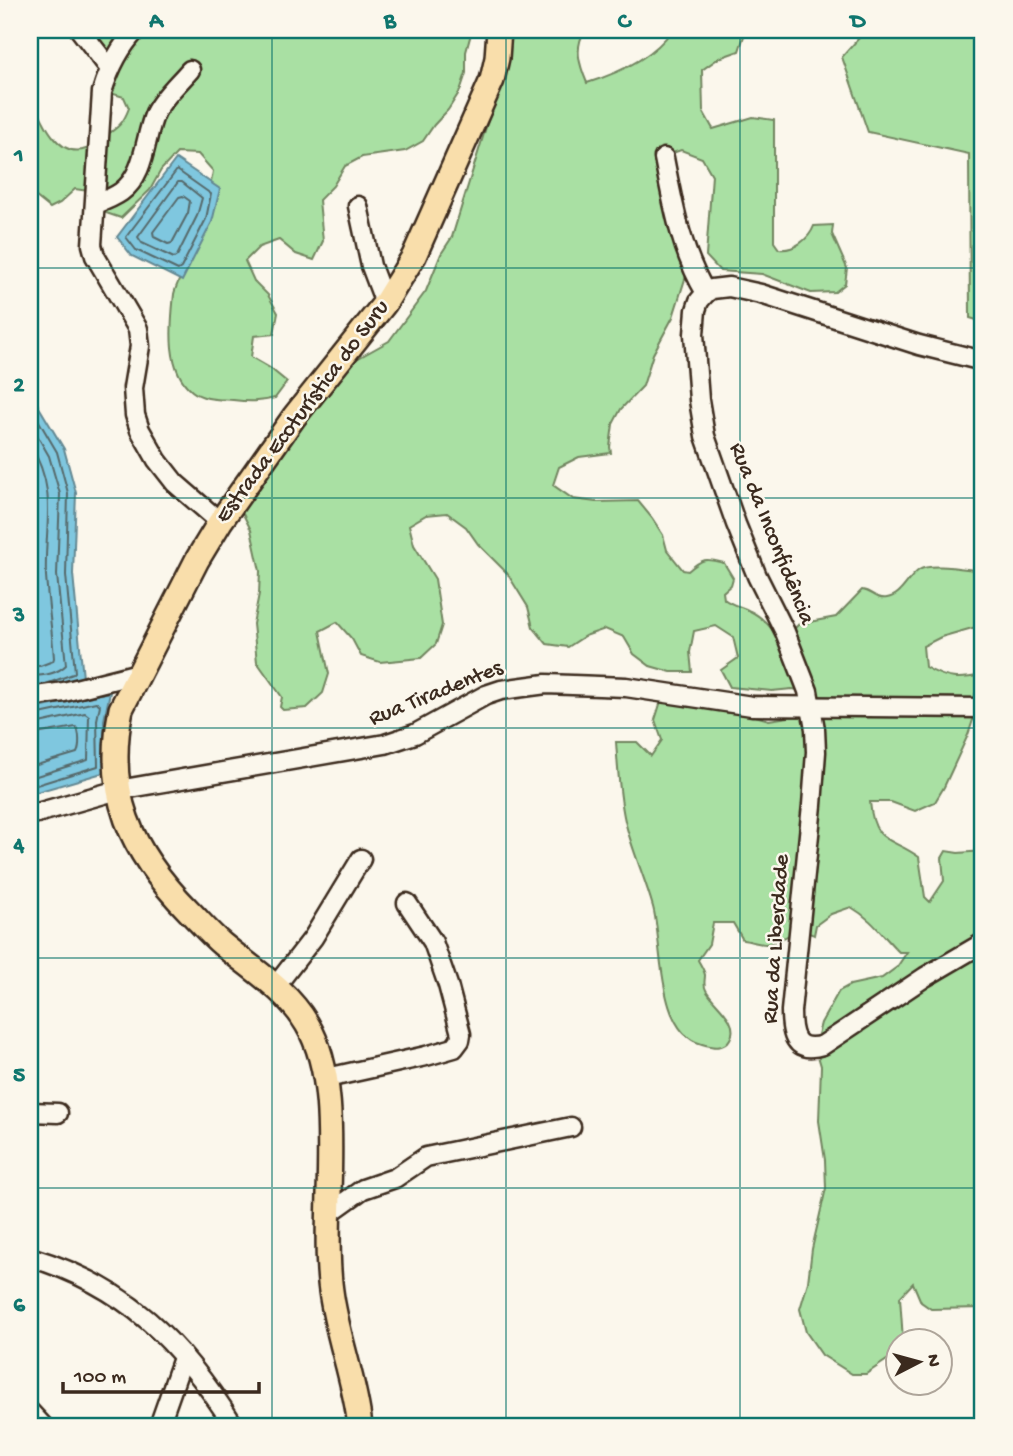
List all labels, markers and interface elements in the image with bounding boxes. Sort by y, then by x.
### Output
text: A [148,9,164,36]
text: B [383,9,397,36]
text: C [618,9,633,36]
text: D [849,9,867,36]
text: 1 [13,143,24,170]
street label: Estrada Ecoturística do Suru [210,295,396,529]
text: 2 [13,373,25,400]
street label: Rua da Inconfidência [722,439,820,630]
text: 3 [12,603,25,630]
street label: Rua Tiradentes [365,655,507,733]
text: 4 [13,833,25,860]
street label: Rua da Liberdade [758,852,796,1025]
text: 5 [13,1063,25,1090]
text: 6 [13,1293,26,1320]
north arrow [884,1326,954,1396]
scale bar [63,1351,259,1395]
text: N [920,1353,945,1368]
text: 100 m [73,1366,126,1391]

